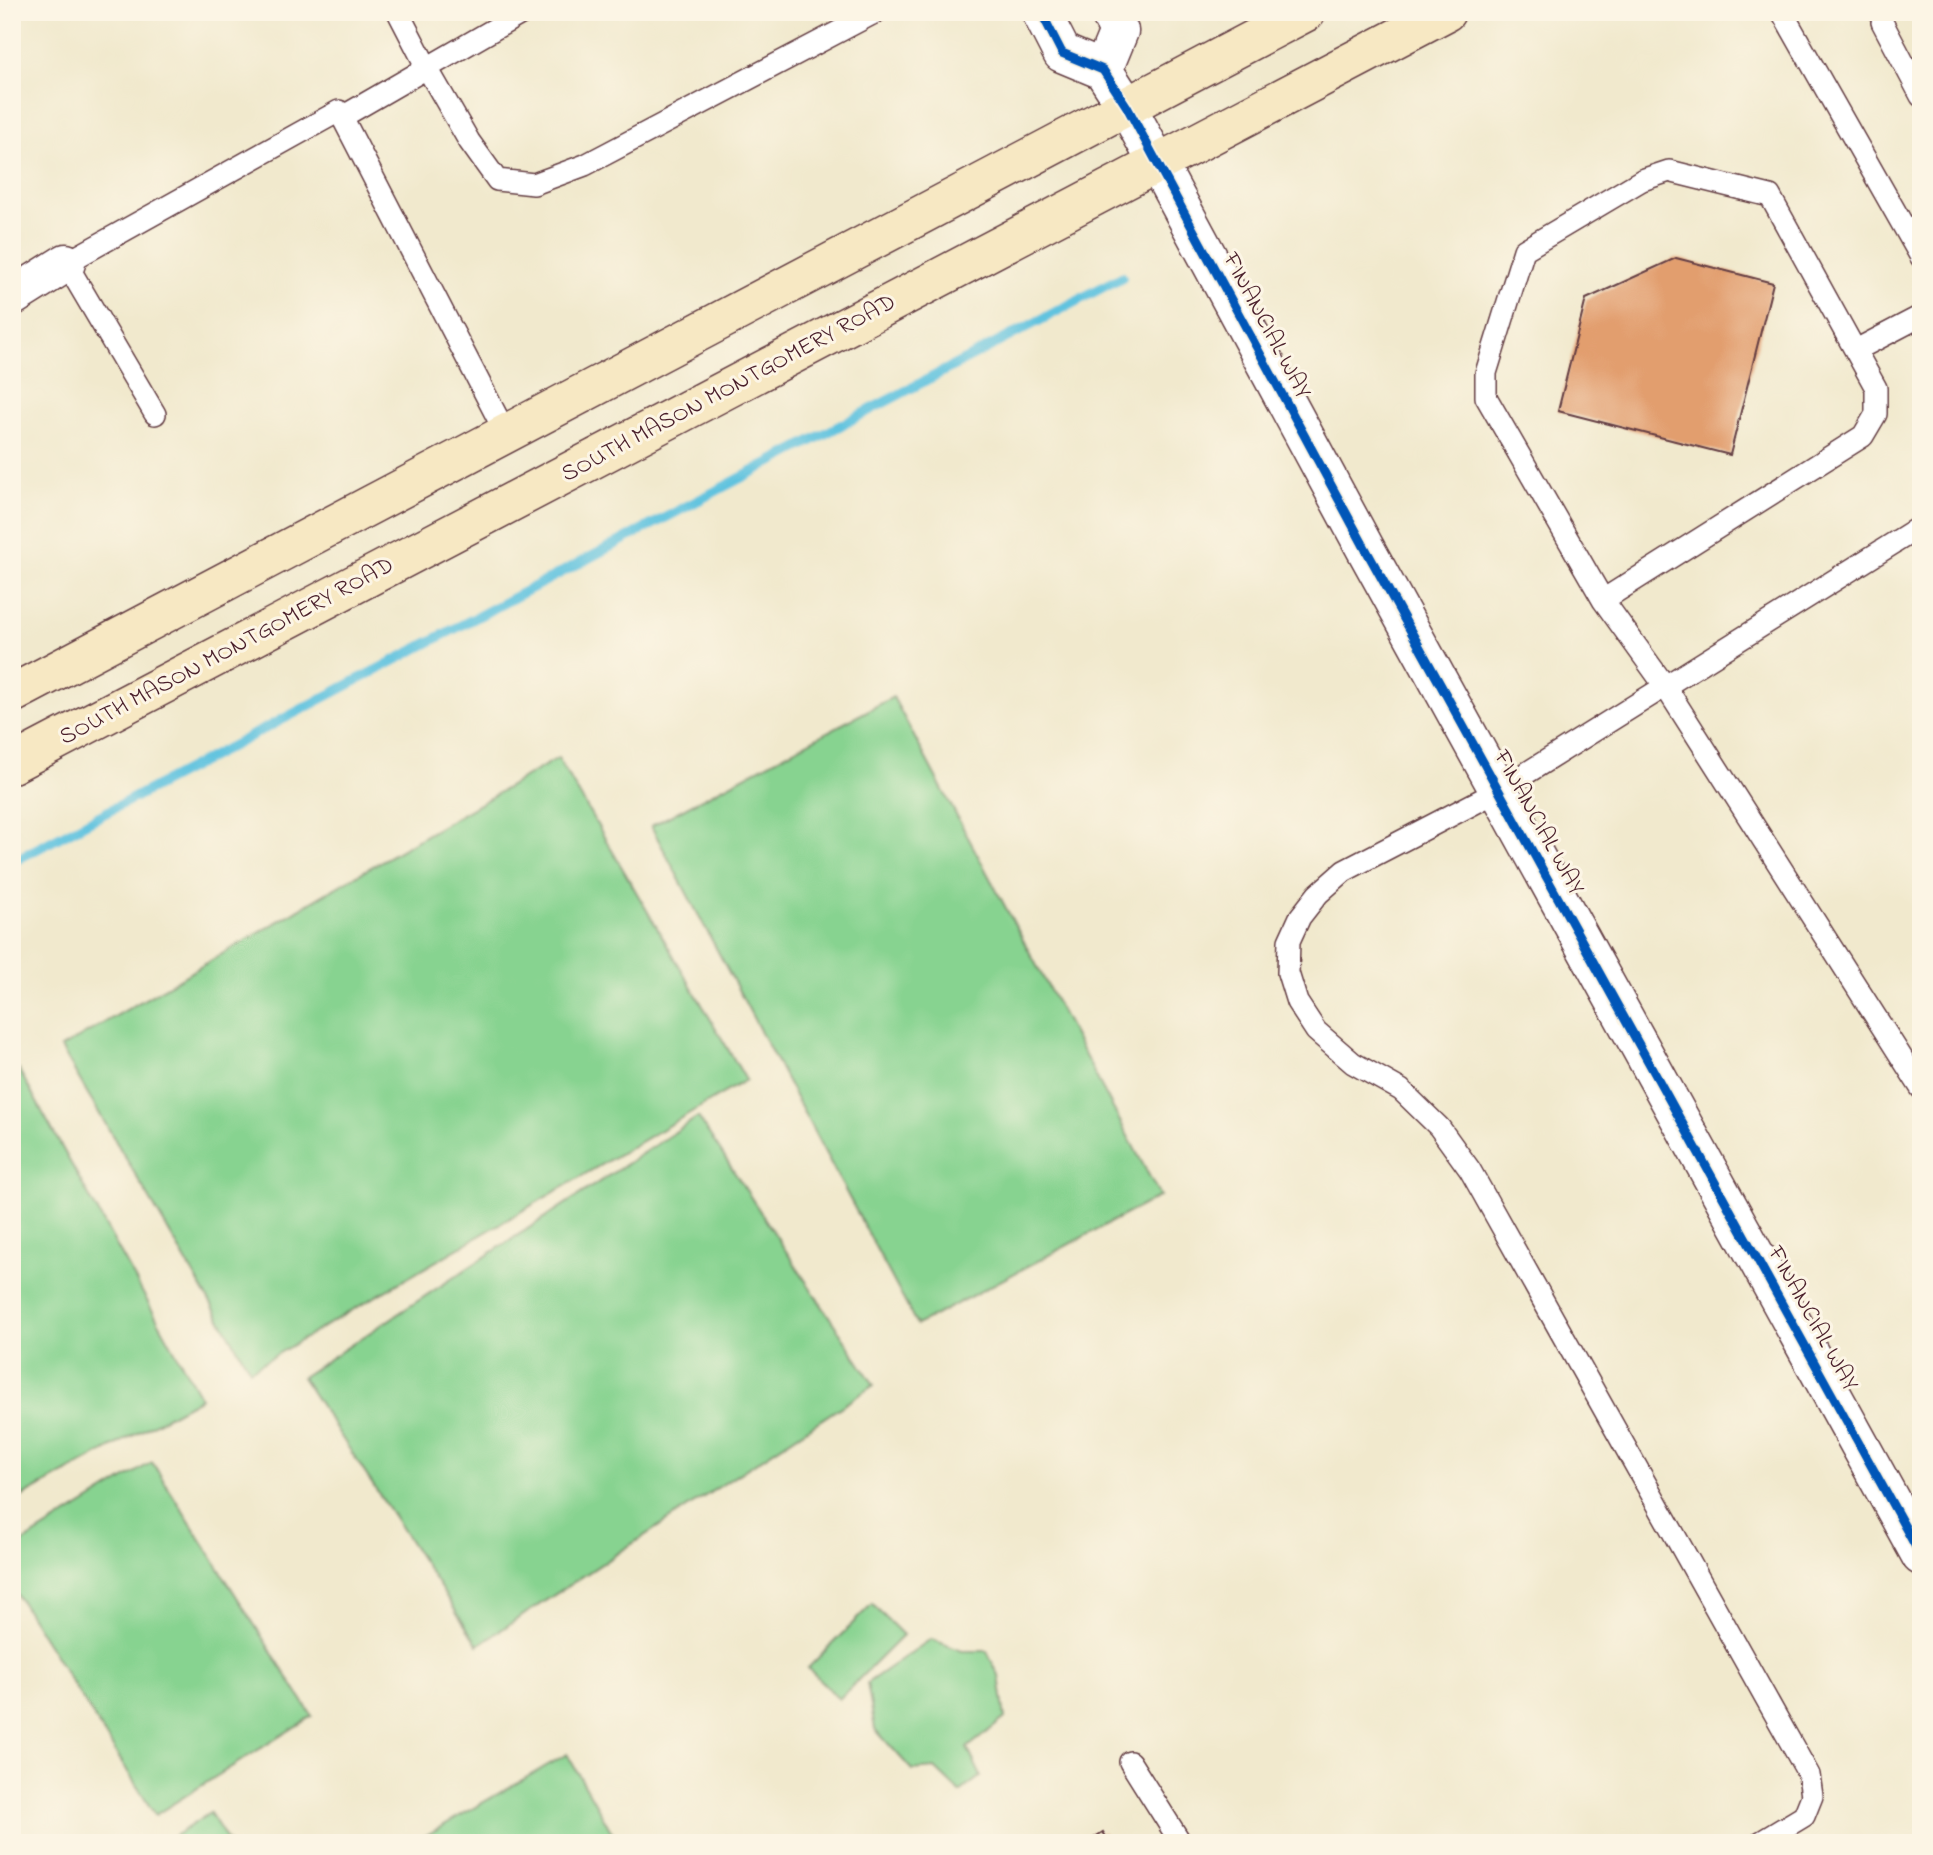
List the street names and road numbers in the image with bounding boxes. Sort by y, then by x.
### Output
street label: FINANCIAL WAY [1212,246,1319,405]
street label: SOUTH MASON MONTGOMERY ROAD [556,286,902,492]
street label: SOUTH MASON MONTGOMERY ROAD [54,549,400,755]
street label: FINANCIAL WAY [1483,743,1592,902]
street label: FINANCIAL WAY [1757,1239,1866,1398]

